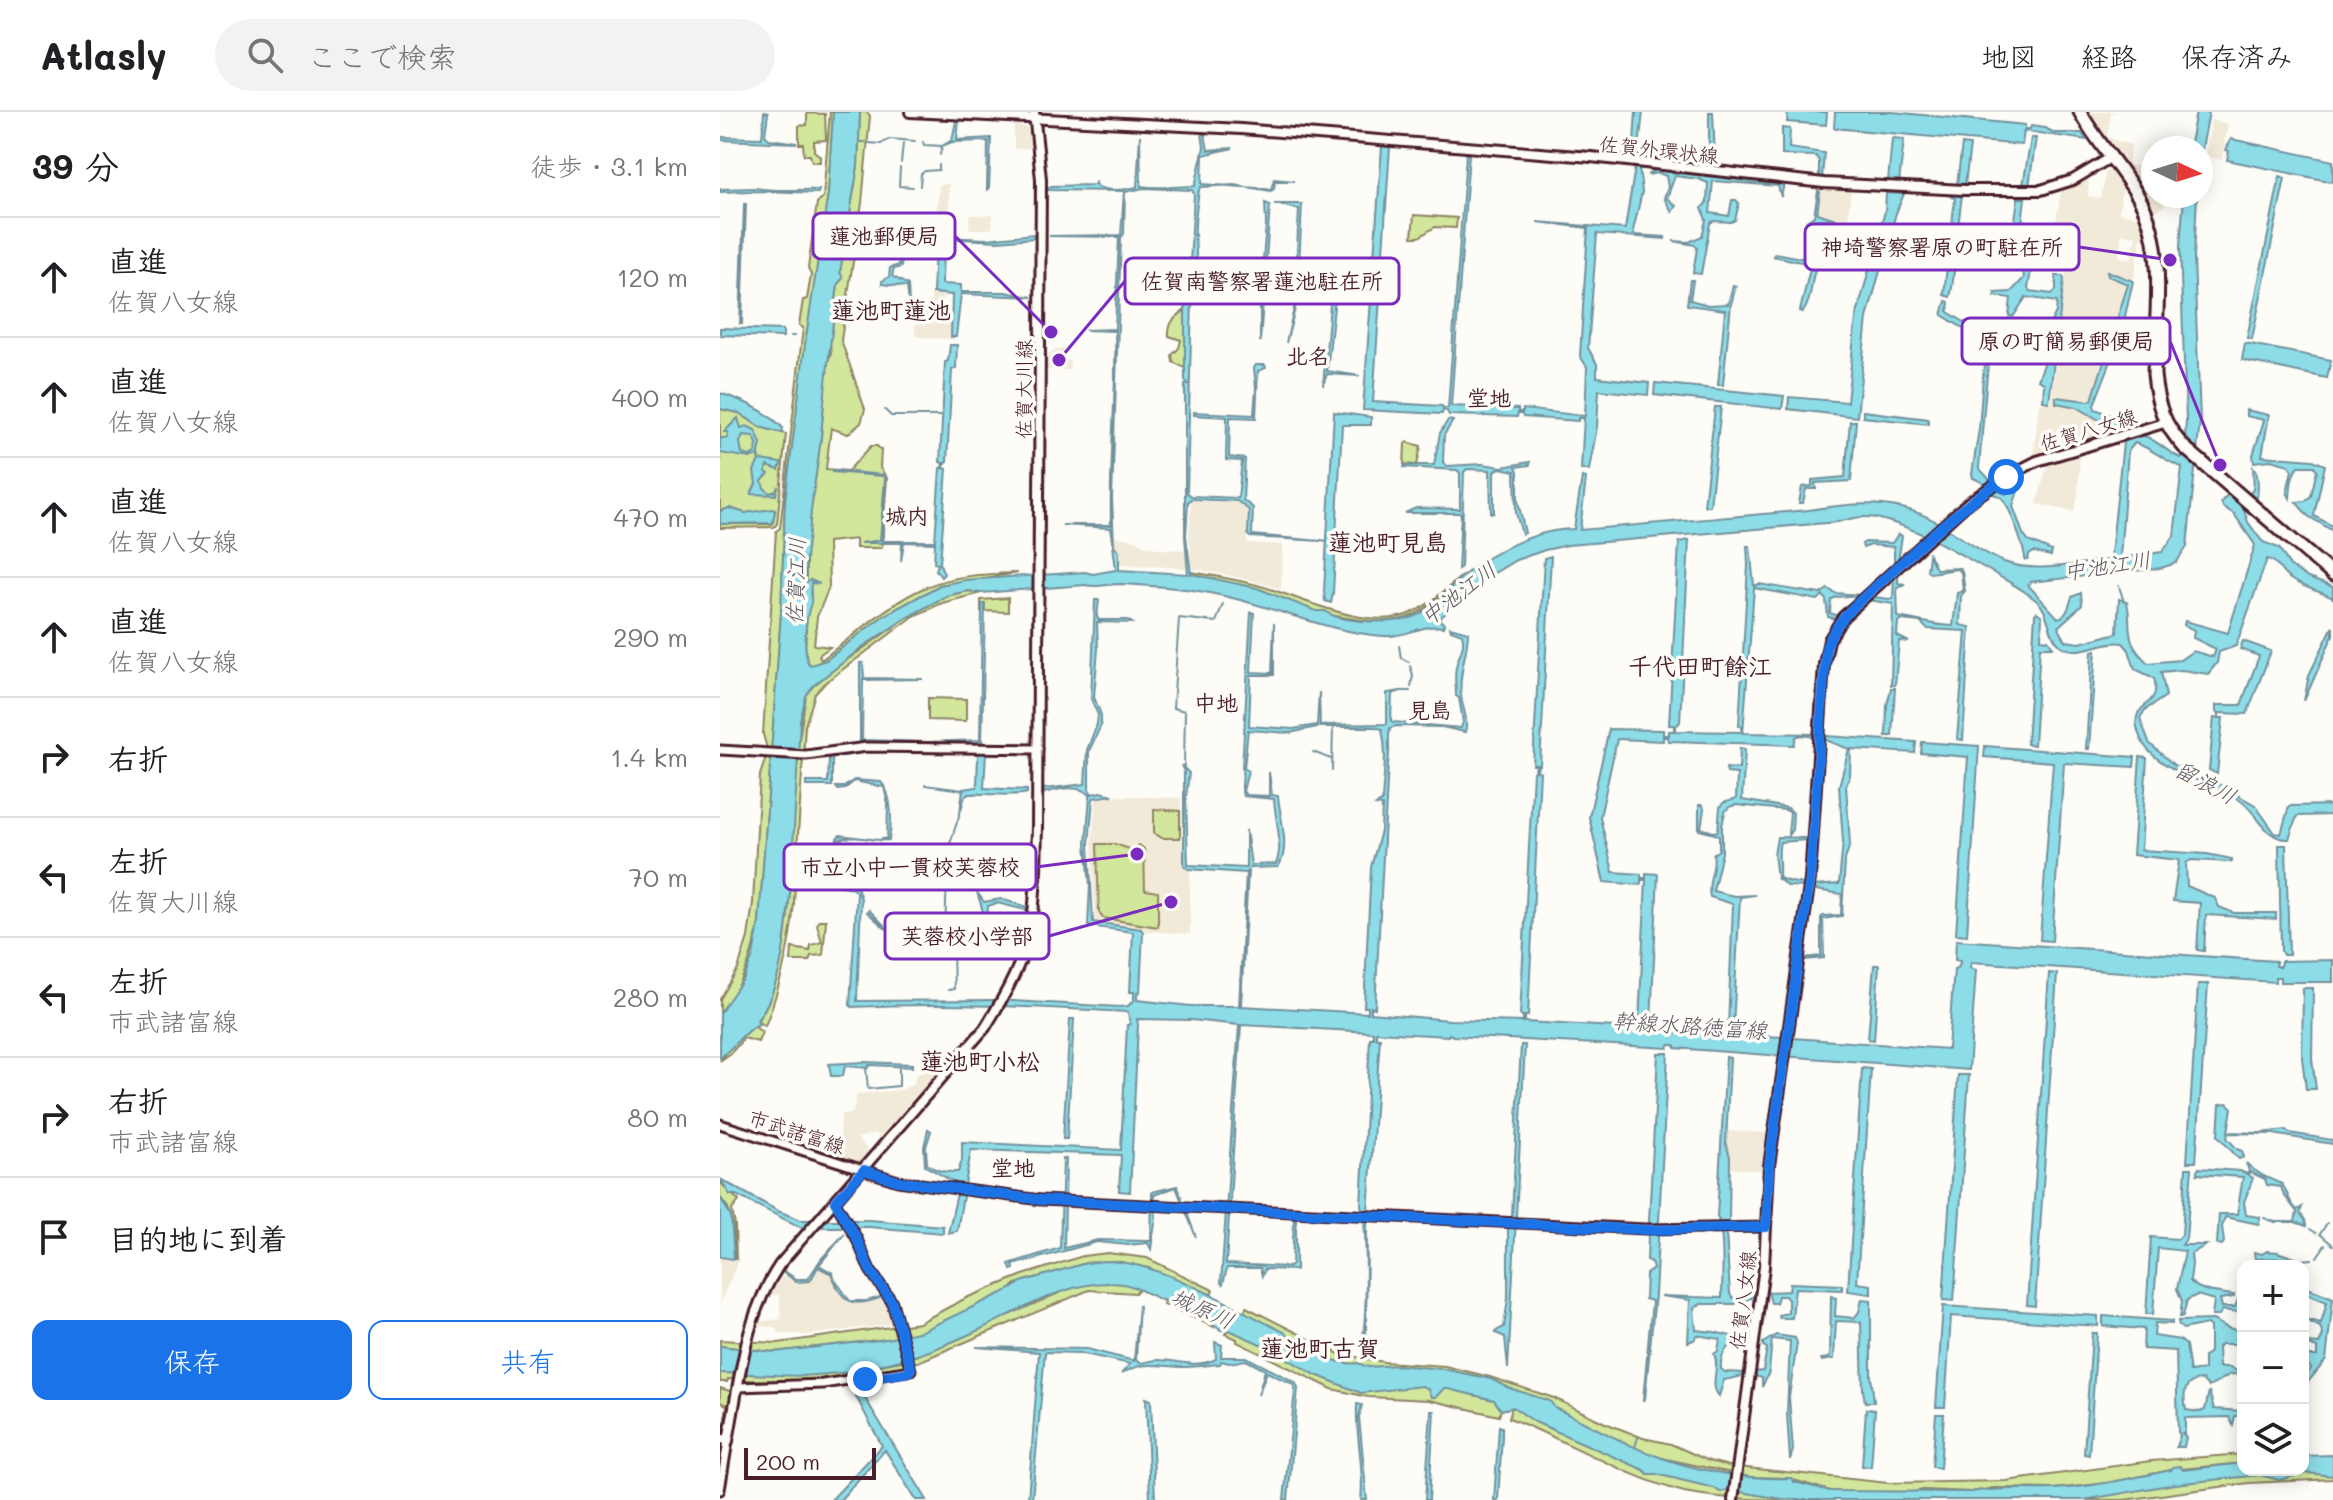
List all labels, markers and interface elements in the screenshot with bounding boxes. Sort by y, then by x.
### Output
search box [215,19,775,91]
text: Atlasly [40,30,167,80]
icon: search [243,33,287,77]
text: ここで検索 [307,36,457,76]
text: 地図 [1981,38,2037,74]
text: 経路 [2081,38,2137,74]
text: 保存済み [2181,38,2293,74]
street label: 佐賀外環状線 [1598,130,1720,168]
north arrow [2141,136,2213,208]
text: 39 分 [32,143,119,188]
text: 徒歩 · 3.1 km [531,149,688,183]
callout: 蓮池郵便局 [813,213,955,259]
text: 蓮池郵便局 [829,221,939,250]
callout: 神埼警察署原の町駐在所 [1805,224,2079,270]
text: 神埼警察署原の町駐在所 [1821,232,2063,261]
text: 直進 [108,240,168,280]
icon: ahead [32,255,76,299]
callout: 佐賀南警察署蓮池駐在所 [1125,258,1399,304]
text: 120 m [617,260,688,294]
text: 佐賀南警察署蓮池駐在所 [1141,266,1383,295]
text: 佐賀八女線 [108,284,238,318]
district label: 蓮池町蓮池 [831,294,951,325]
callout: 原の町簡易郵便局 [1962,318,2170,364]
text: 原の町簡易郵便局 [1978,326,2154,355]
street label: 佐賀大川線 [1010,339,1036,439]
district label: 北名 [1286,341,1330,370]
text: 直進 [108,360,168,400]
icon: ahead [32,375,76,419]
text: 400 m [612,380,688,414]
district label: 堂地 [1467,383,1511,412]
street label: 佐賀八女線 [2036,402,2140,456]
text: 佐賀八女線 [108,404,238,438]
route start [1988,459,2024,495]
text: 直進 [108,480,168,520]
icon: ahead [32,495,76,539]
text: 470 m [613,500,688,534]
district label: 城内 [885,501,929,530]
text: 佐賀八女線 [108,524,238,558]
district label: 蓮池町見島 [1328,526,1448,557]
water label: 佐賀江川 [779,537,811,625]
water label: 中池江川 [2061,545,2153,585]
water label: 中池江川 [1414,555,1502,631]
text: 直進 [108,600,168,640]
icon: ahead [32,615,76,659]
text: 290 m [613,620,688,654]
text: 佐賀八女線 [108,644,238,678]
district label: 千代田町餘江 [1628,650,1772,681]
district label: 中地 [1194,688,1238,717]
district label: 見島 [1408,695,1452,724]
icon: right [32,735,76,779]
text: 右折 [108,738,168,778]
text: 1.4 km [611,740,688,774]
water label: 留浪川 [2170,754,2242,810]
text: 左折 [108,840,168,880]
callout: 市立小中一貫校芙蓉校 [784,844,1036,890]
text: 市立小中一貫校芙蓉校 [800,852,1020,881]
icon: left [32,855,76,899]
text: 70 m [628,860,688,894]
text: 佐賀大川線 [108,884,238,918]
callout: 芙蓉校小学部 [885,913,1049,959]
text: 芙蓉校小学部 [901,921,1033,950]
text: 左折 [108,960,168,1000]
icon: left [32,975,76,1019]
text: 280 m [613,980,688,1014]
text: 市武諸富線 [108,1004,238,1038]
water label: 幹線水路徳富線 [1612,1005,1769,1045]
district label: 蓮池町小松 [920,1045,1040,1076]
text: 右折 [108,1080,168,1120]
icon: right [32,1095,76,1139]
text: 80 m [627,1100,688,1134]
street label: 市武諸富線 [745,1103,849,1159]
text: 市武諸富線 [108,1124,238,1158]
district label: 堂地 [991,1153,1035,1182]
icon: arrive [32,1215,76,1259]
text: 目的地に到着 [108,1218,288,1258]
street label: 佐賀八女線 [1723,1249,1761,1351]
map controls [2237,1260,2309,1476]
button: + [2237,1260,2309,1332]
water label: 城原川 [1167,1281,1239,1335]
button: 保存 [32,1320,352,1400]
button: 共有 [368,1320,688,1400]
district label: 蓮池町古賀 [1260,1332,1380,1363]
button: − [2237,1332,2309,1404]
route end [847,1361,883,1397]
button: layers [2237,1404,2309,1476]
scale bar [744,1444,876,1480]
text: 200 m [756,1447,820,1476]

